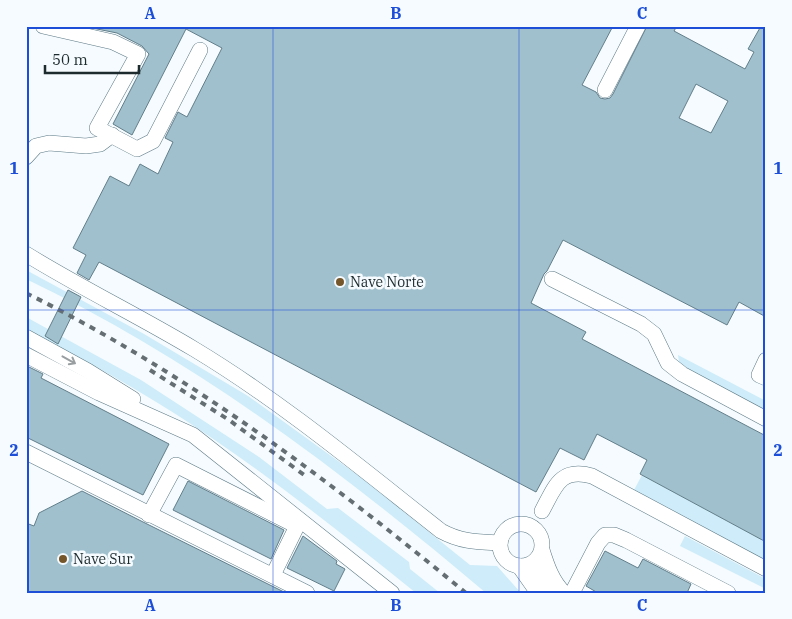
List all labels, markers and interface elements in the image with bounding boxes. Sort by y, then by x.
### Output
text: A [144,3,156,23]
text: B [390,3,402,23]
text: C [637,3,647,23]
scale bar [45,42,139,74]
text: 50 m [52,50,88,69]
text: 1 [9,158,19,178]
text: 1 [773,158,783,178]
place label: Nave Norte [350,273,424,291]
marker: Nave Norte [334,276,346,288]
one-way arrow [61,356,76,365]
text: 2 [9,440,19,460]
text: 2 [773,440,783,460]
place label: Nave Sur [73,550,133,568]
marker: Nave Sur [57,553,69,565]
text: A [144,595,156,615]
text: B [390,595,402,615]
text: C [637,595,647,615]

